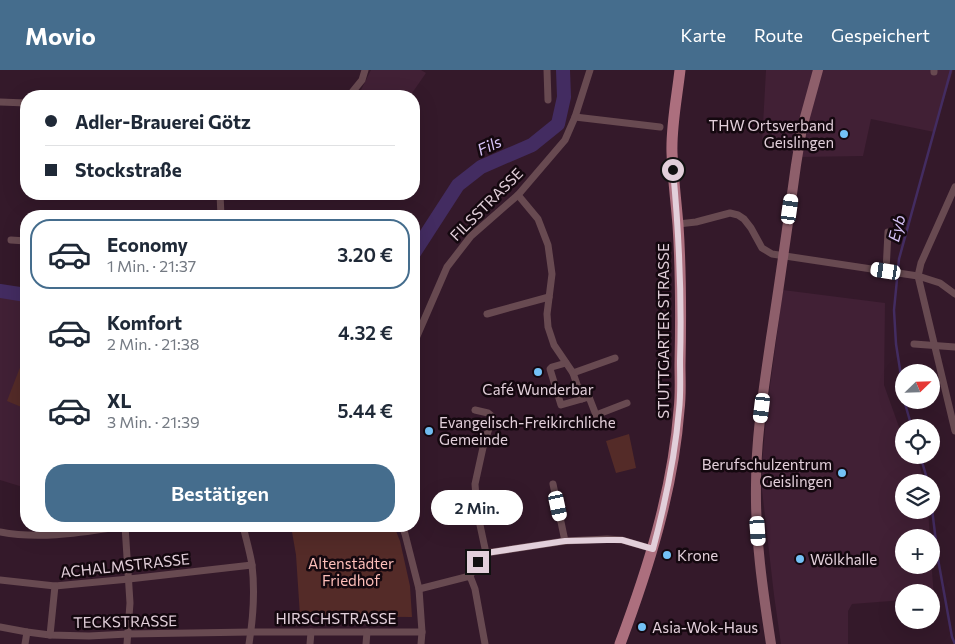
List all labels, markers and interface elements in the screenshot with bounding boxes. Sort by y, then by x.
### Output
text: Movio [25,21,96,50]
text: Karte [681,24,726,46]
text: Route [754,24,803,46]
text: Gespeichert [831,24,930,46]
text: Adler-Brauerei Götz [75,110,251,133]
place label: THW Ortsverband Geislingen [709,116,834,151]
marker: THW Ortsverband Geislingen [838,128,850,140]
water label: Fils [474,131,504,159]
text: Stockstraße [75,158,182,181]
route start [662,159,684,181]
street label: FILSSTRASSE [446,164,526,244]
car [780,193,799,225]
water label: Eyb [883,213,909,243]
icon: car [47,232,92,277]
text: Economy [107,233,188,256]
text: 3.20 € [337,243,393,266]
street label: STUTTGARTER STRASSE [654,243,672,419]
text: 1 Min. · 21:37 [107,256,196,275]
car [870,261,901,281]
icon: car [47,310,92,355]
text: Komfort [107,311,182,334]
text: 4.32 € [338,321,393,344]
text: 2 Min. · 21:38 [107,334,200,353]
north arrow [895,364,940,409]
map controls [895,364,940,629]
marker: Café Wunderbar [532,366,544,378]
place label: Café Wunderbar [482,380,594,398]
icon: car [47,388,92,433]
text: XL [107,389,132,412]
car [752,392,771,424]
text: 5.44 € [337,399,393,422]
text: 3 Min. · 21:39 [107,412,200,431]
place label: Evangelisch-Freikirchliche Gemeinde [439,413,616,448]
button: locate [895,419,940,464]
marker: Evangelisch-Freikirchliche Gemeinde [423,425,435,437]
place label: Berufschulzentrum Geislingen [702,455,832,490]
button: Bestätigen [45,464,395,522]
marker: Berufschulzentrum Geislingen [836,467,848,479]
button: layers [895,474,940,519]
callout: 2 Min. [432,490,524,524]
car [547,490,568,522]
text: 2 Min. [454,498,500,517]
car [749,516,766,546]
button: + [895,529,940,574]
place label: Krone [677,546,718,564]
street label: ACHALMSTRASSE [59,549,191,581]
marker: Krone [661,549,673,561]
place label: Wölkhalle [810,550,877,568]
route end [467,551,489,573]
marker: Wölkhalle [794,553,806,565]
park label: Altenstädter Friedhof [308,554,394,589]
button: − [895,584,940,629]
street label: HIRSCHSTRASSE [276,609,397,627]
street label: TECKSTRASSE [73,611,177,631]
place label: Asia-Wok-Haus [652,618,758,636]
marker: Asia-Wok-Haus [636,621,648,633]

